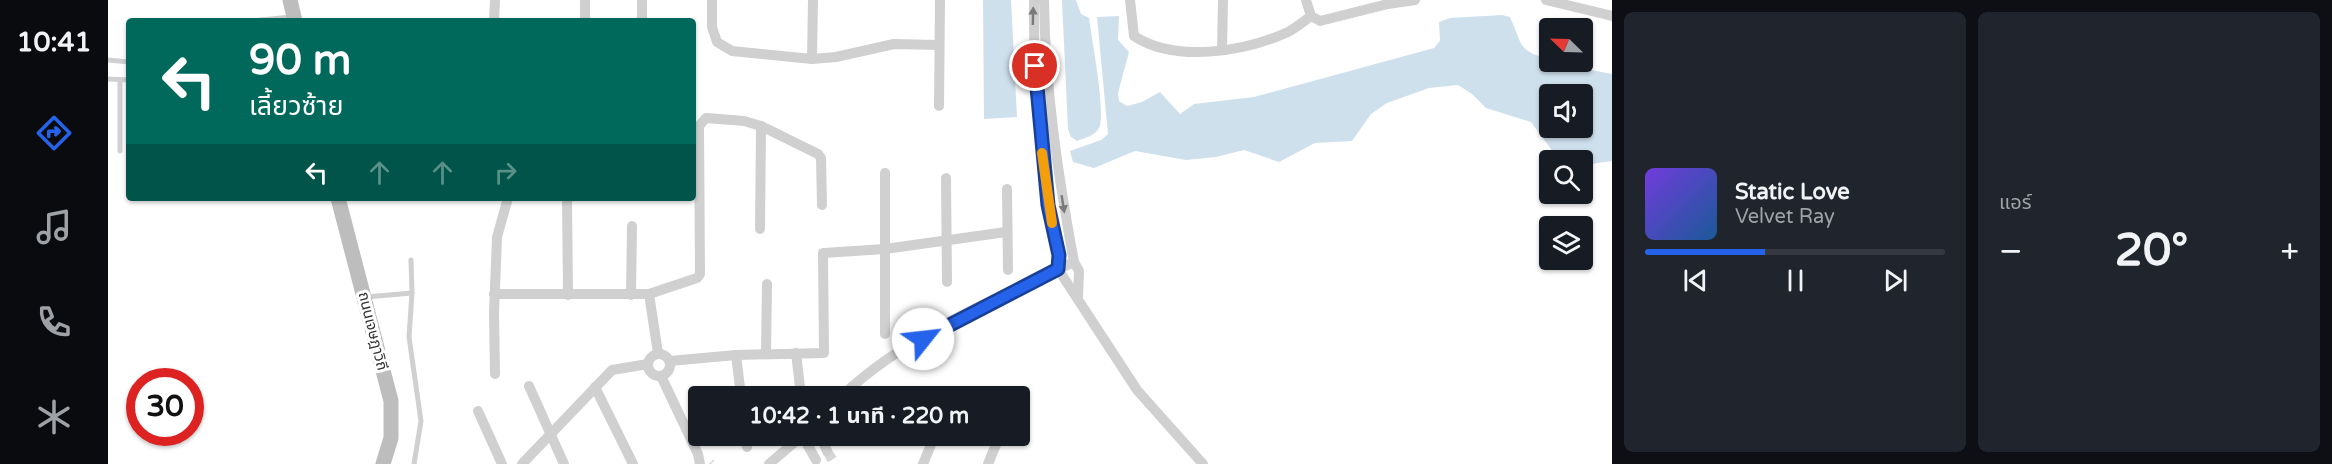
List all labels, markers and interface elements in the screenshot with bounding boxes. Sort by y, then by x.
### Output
one-way arrow [1029,6,1038,25]
north arrow [1539,18,1593,72]
map controls [1539,18,1593,270]
text: 10:41 [17,26,91,59]
text: 90 m [249,35,351,86]
pin [1009,40,1060,91]
icon: left [150,42,228,120]
icon: arrive [1018,49,1051,82]
button: sound [1539,84,1593,138]
text: เลี้ยวซ้าย [249,90,343,123]
icon: directions [33,112,75,154]
button: search [1539,150,1593,204]
icon: left [300,156,333,189]
icon: ahead [363,156,396,189]
icon: ahead [426,156,459,189]
icon: right [489,156,522,189]
text: Static Love [1735,179,1850,205]
text: แอร์ [1999,191,2031,215]
one-way arrow [1059,195,1068,214]
text: Velvet Ray [1735,205,1835,229]
icon: music [33,206,75,248]
button: layers [1539,216,1593,270]
text: 20° [2115,224,2188,278]
text: − [1999,232,2023,271]
text: + [2280,232,2299,271]
icon: previous [1679,264,1712,297]
icon: pause [1779,264,1812,297]
icon: next [1879,264,1912,297]
street label: ถนนเจษฎาวิถี [355,290,391,372]
icon: phone [33,301,75,343]
position arrow [891,307,955,371]
speed limit sign: 30 [126,368,204,446]
icon: climate [33,396,75,438]
text: 10:42 · 1 นาที · 220 m [749,403,969,429]

